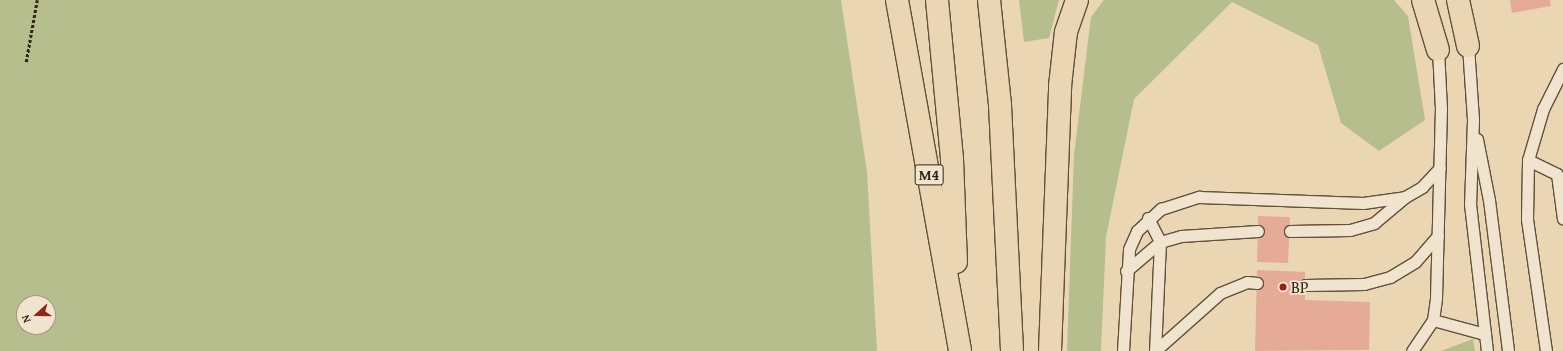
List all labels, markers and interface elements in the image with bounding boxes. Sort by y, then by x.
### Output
road number: M4 [914,162,944,188]
place label: BP [1291,277,1309,297]
marker: BP [1278,282,1288,292]
north arrow [16,295,56,335]
text: N [17,313,35,325]

